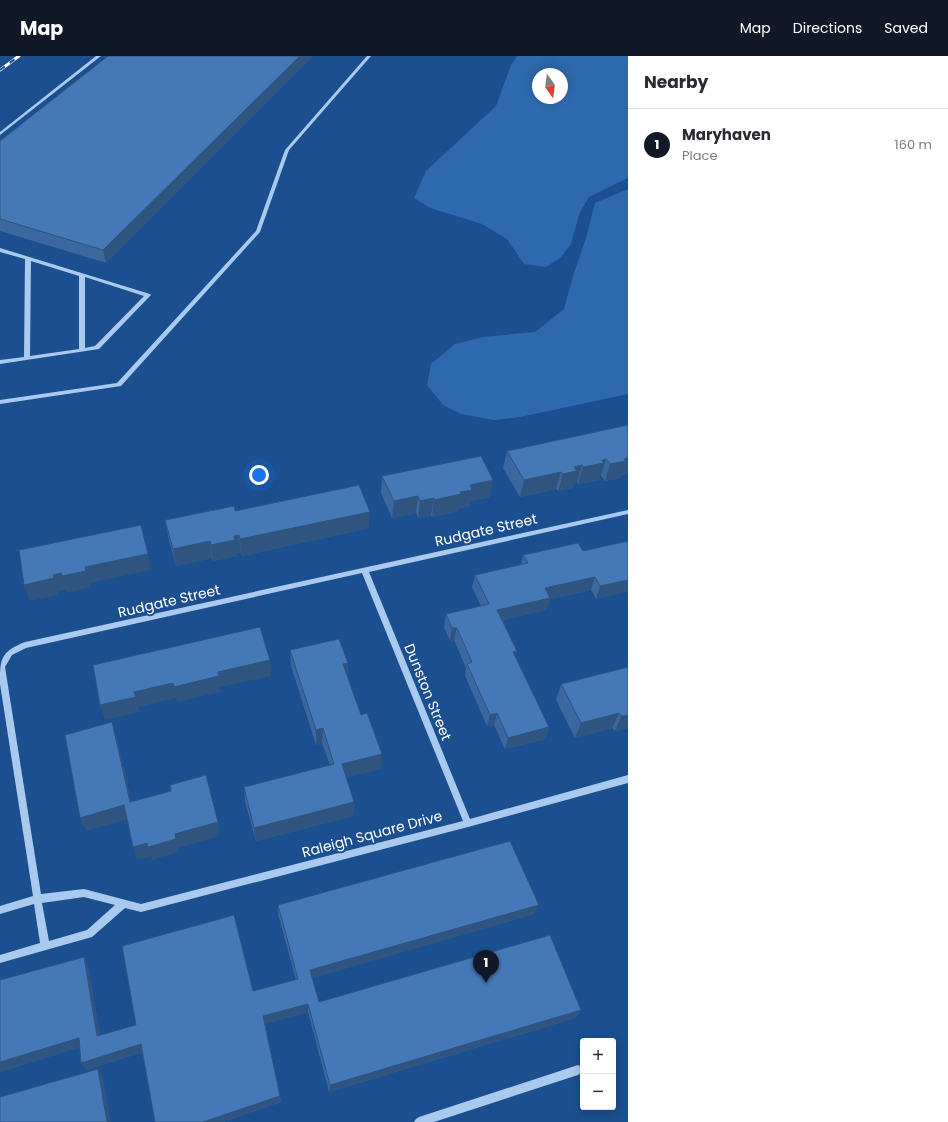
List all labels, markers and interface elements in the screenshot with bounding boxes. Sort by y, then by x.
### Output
text: Map [20,15,63,42]
text: Map [740,18,771,38]
text: Directions [793,18,862,38]
text: Saved [884,18,928,38]
north arrow [532,68,568,104]
text: Nearby [644,70,708,94]
text: Maryhaven [682,124,771,145]
text: 1 [655,135,659,154]
text: 160 m [895,135,932,154]
text: Place [682,146,717,165]
your location [249,465,269,485]
street label: Rudgate Street [433,509,539,551]
street label: Rudgate Street [116,580,222,622]
street label: Dunston Street [399,641,457,743]
street label: Raleigh Square Drive [300,806,445,862]
pin: 1 [473,950,499,983]
map controls [580,1038,616,1110]
button: + [580,1038,616,1074]
button: − [580,1074,616,1110]

